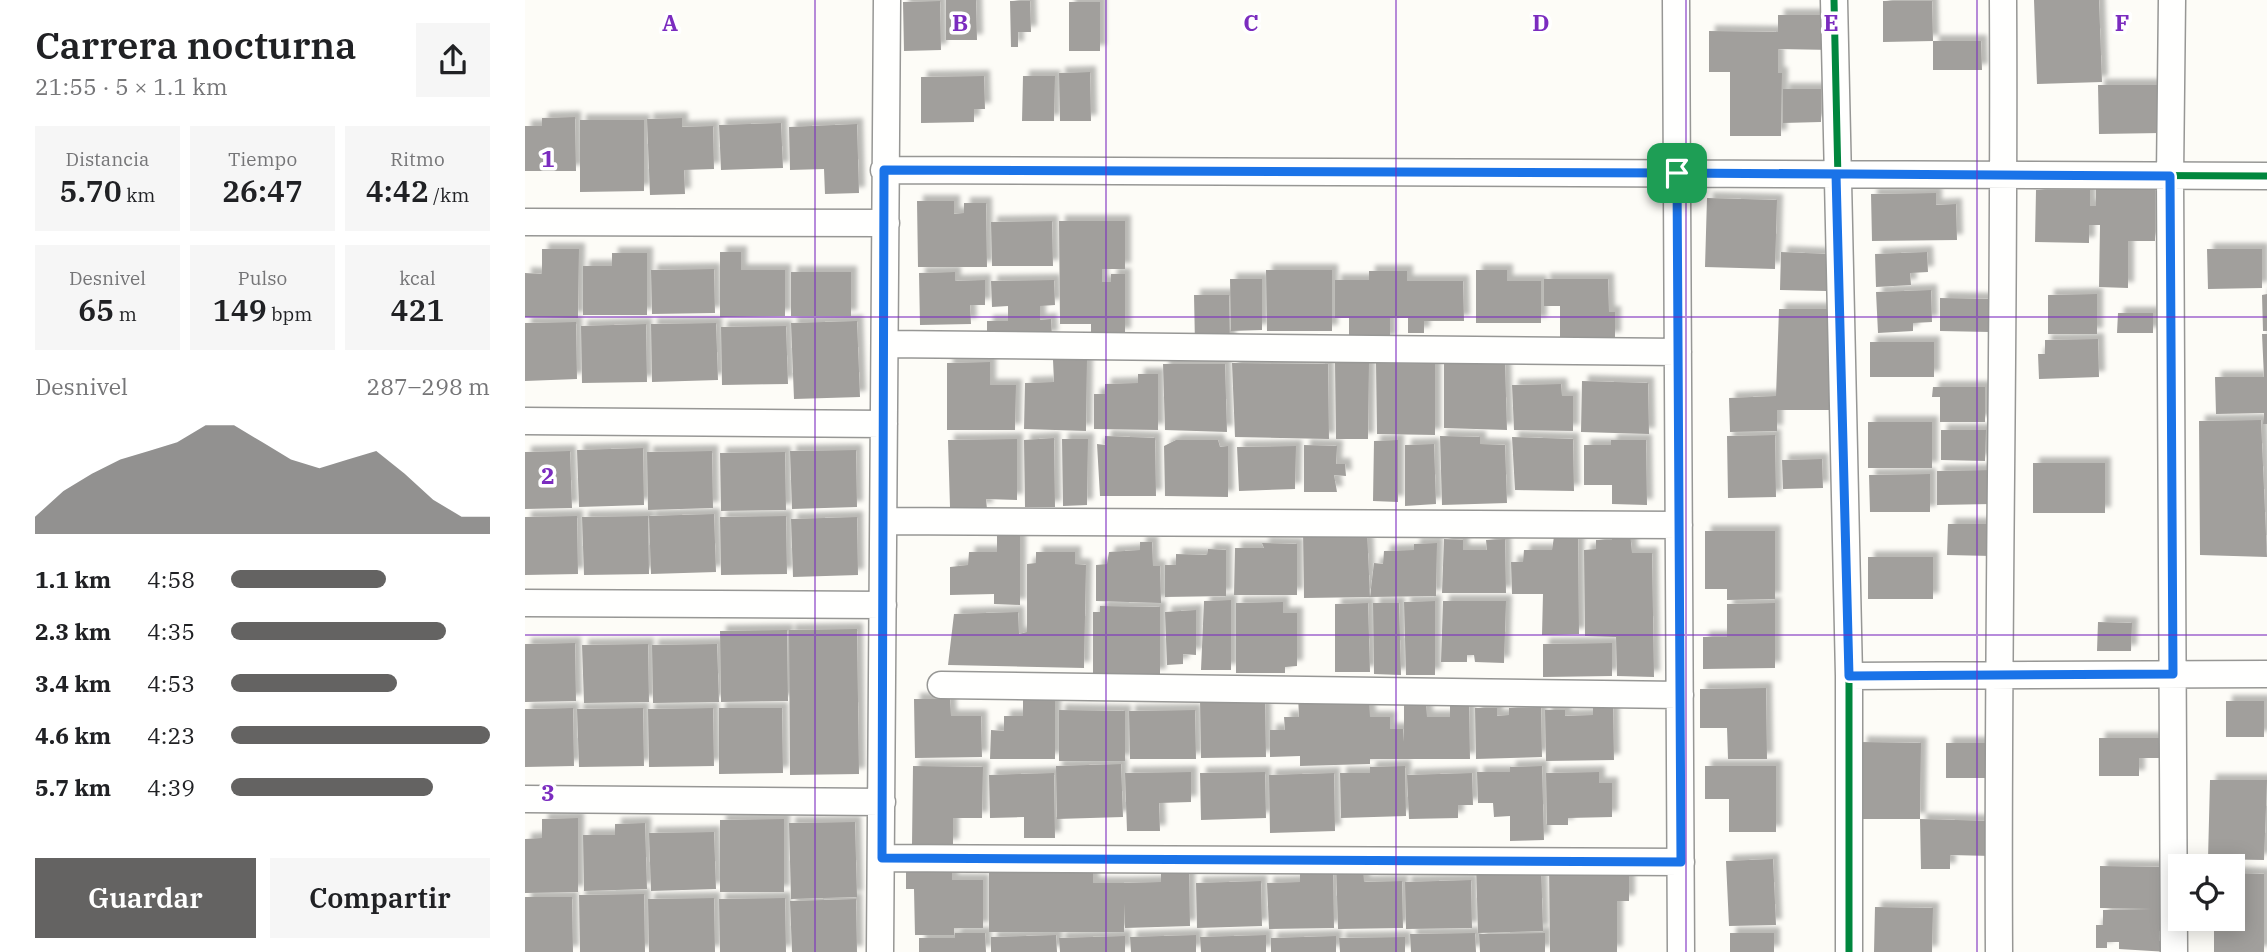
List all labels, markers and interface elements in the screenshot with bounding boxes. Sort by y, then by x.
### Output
text: A [662,7,678,37]
text: B [952,7,968,37]
text: C [1243,7,1259,37]
text: D [1532,7,1550,37]
text: E [1823,7,1839,37]
text: F [2115,7,2129,37]
text: Carrera nocturna [35,20,356,69]
button: share [416,23,490,97]
text: 21:55 · 5 × 1.1 km [35,71,228,101]
text: 1 [541,143,555,173]
pin [1647,143,1707,203]
text: Distancia [66,147,149,171]
text: Tiempo [228,147,297,171]
text: Ritmo [390,147,445,171]
icon: arrive [1658,154,1696,192]
text: 5.70 [60,171,122,210]
text: 26:47 [222,171,303,210]
text: 4:42 [366,171,429,210]
text: km [122,183,155,207]
text: /km [429,183,469,207]
text: Desnivel [69,266,146,290]
text: Pulso [238,266,287,290]
text: kcal [399,266,436,290]
text: 65 [78,290,114,329]
text: 149 [213,290,267,329]
text: 421 [391,290,445,329]
text: m [114,302,137,326]
text: bpm [267,302,312,326]
text: Desnivel [35,371,128,401]
text: 287–298 m [366,371,490,401]
text: 2 [541,460,555,490]
text: 1.1 km [35,564,111,594]
text: 4:58 [147,564,195,594]
text: 2.3 km [35,616,111,646]
text: 4:35 [147,616,195,646]
text: 3.4 km [35,668,111,698]
text: 4:53 [147,668,195,698]
text: 4.6 km [35,720,111,750]
text: 4:23 [147,720,195,750]
text: 5.7 km [35,772,111,802]
text: 4:39 [147,772,195,802]
text: 3 [541,777,555,807]
map controls [2168,854,2245,931]
button: locate [2168,854,2245,931]
button: Guardar [35,858,256,938]
button: Compartir [270,858,490,938]

